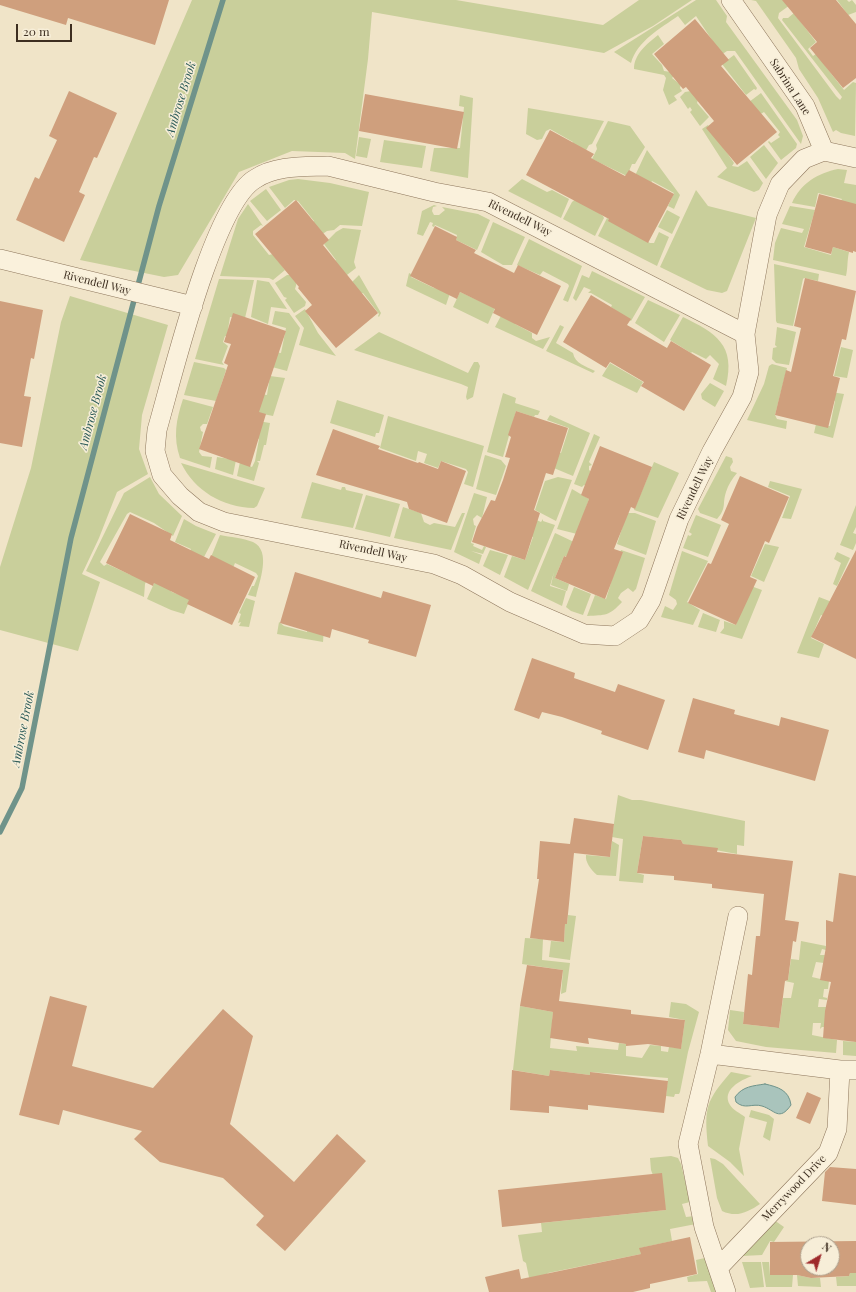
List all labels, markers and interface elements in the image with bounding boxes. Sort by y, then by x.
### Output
scale bar [18,16,74,42]
text: 20 m [23,23,50,39]
street label: Sabrina Lane [767,56,813,118]
water label: Ambrose Brook [163,60,199,138]
street label: Rivendell Way [486,197,554,239]
street label: Rivendell Way [62,268,132,298]
water label: Ambrose Brook [76,373,110,451]
street label: Rivendell Way [674,454,716,522]
street label: Rivendell Way [338,537,408,565]
water label: Ambrose Brook [9,690,37,768]
street label: Merrywood Drive [759,1152,829,1224]
north arrow [800,1236,840,1276]
text: N [819,1239,835,1255]

